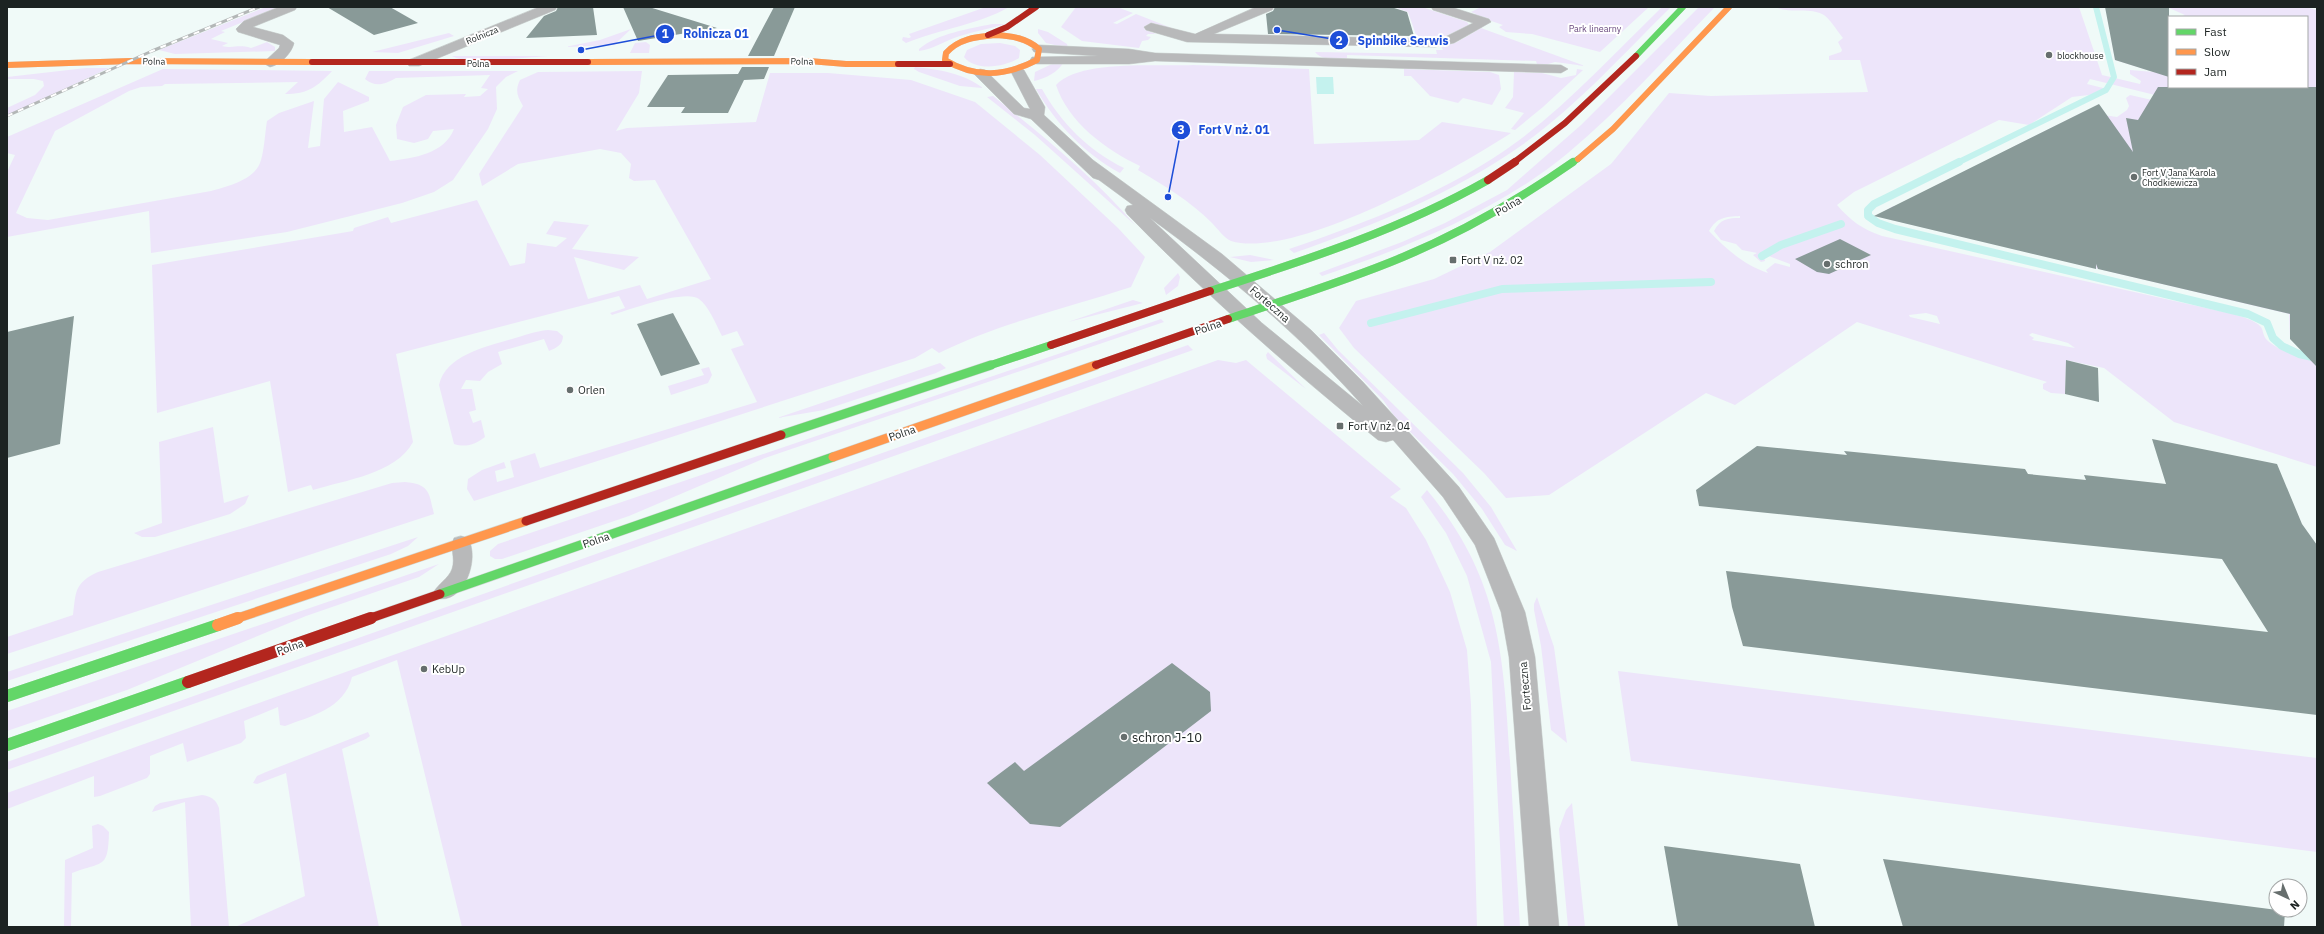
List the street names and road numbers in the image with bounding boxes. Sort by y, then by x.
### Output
street label: Rolnicza [464,23,500,46]
street label: Polna [143,55,166,67]
street label: Polna [791,55,814,67]
street label: Polna [467,58,490,69]
street label: Polna [1492,193,1524,219]
street label: Forteczna [1247,283,1293,325]
street label: Polna [1193,316,1223,338]
street label: Polna [887,422,917,444]
street label: Polna [581,529,611,551]
street label: Polna [275,636,305,658]
street label: Forteczna [1516,661,1534,711]

